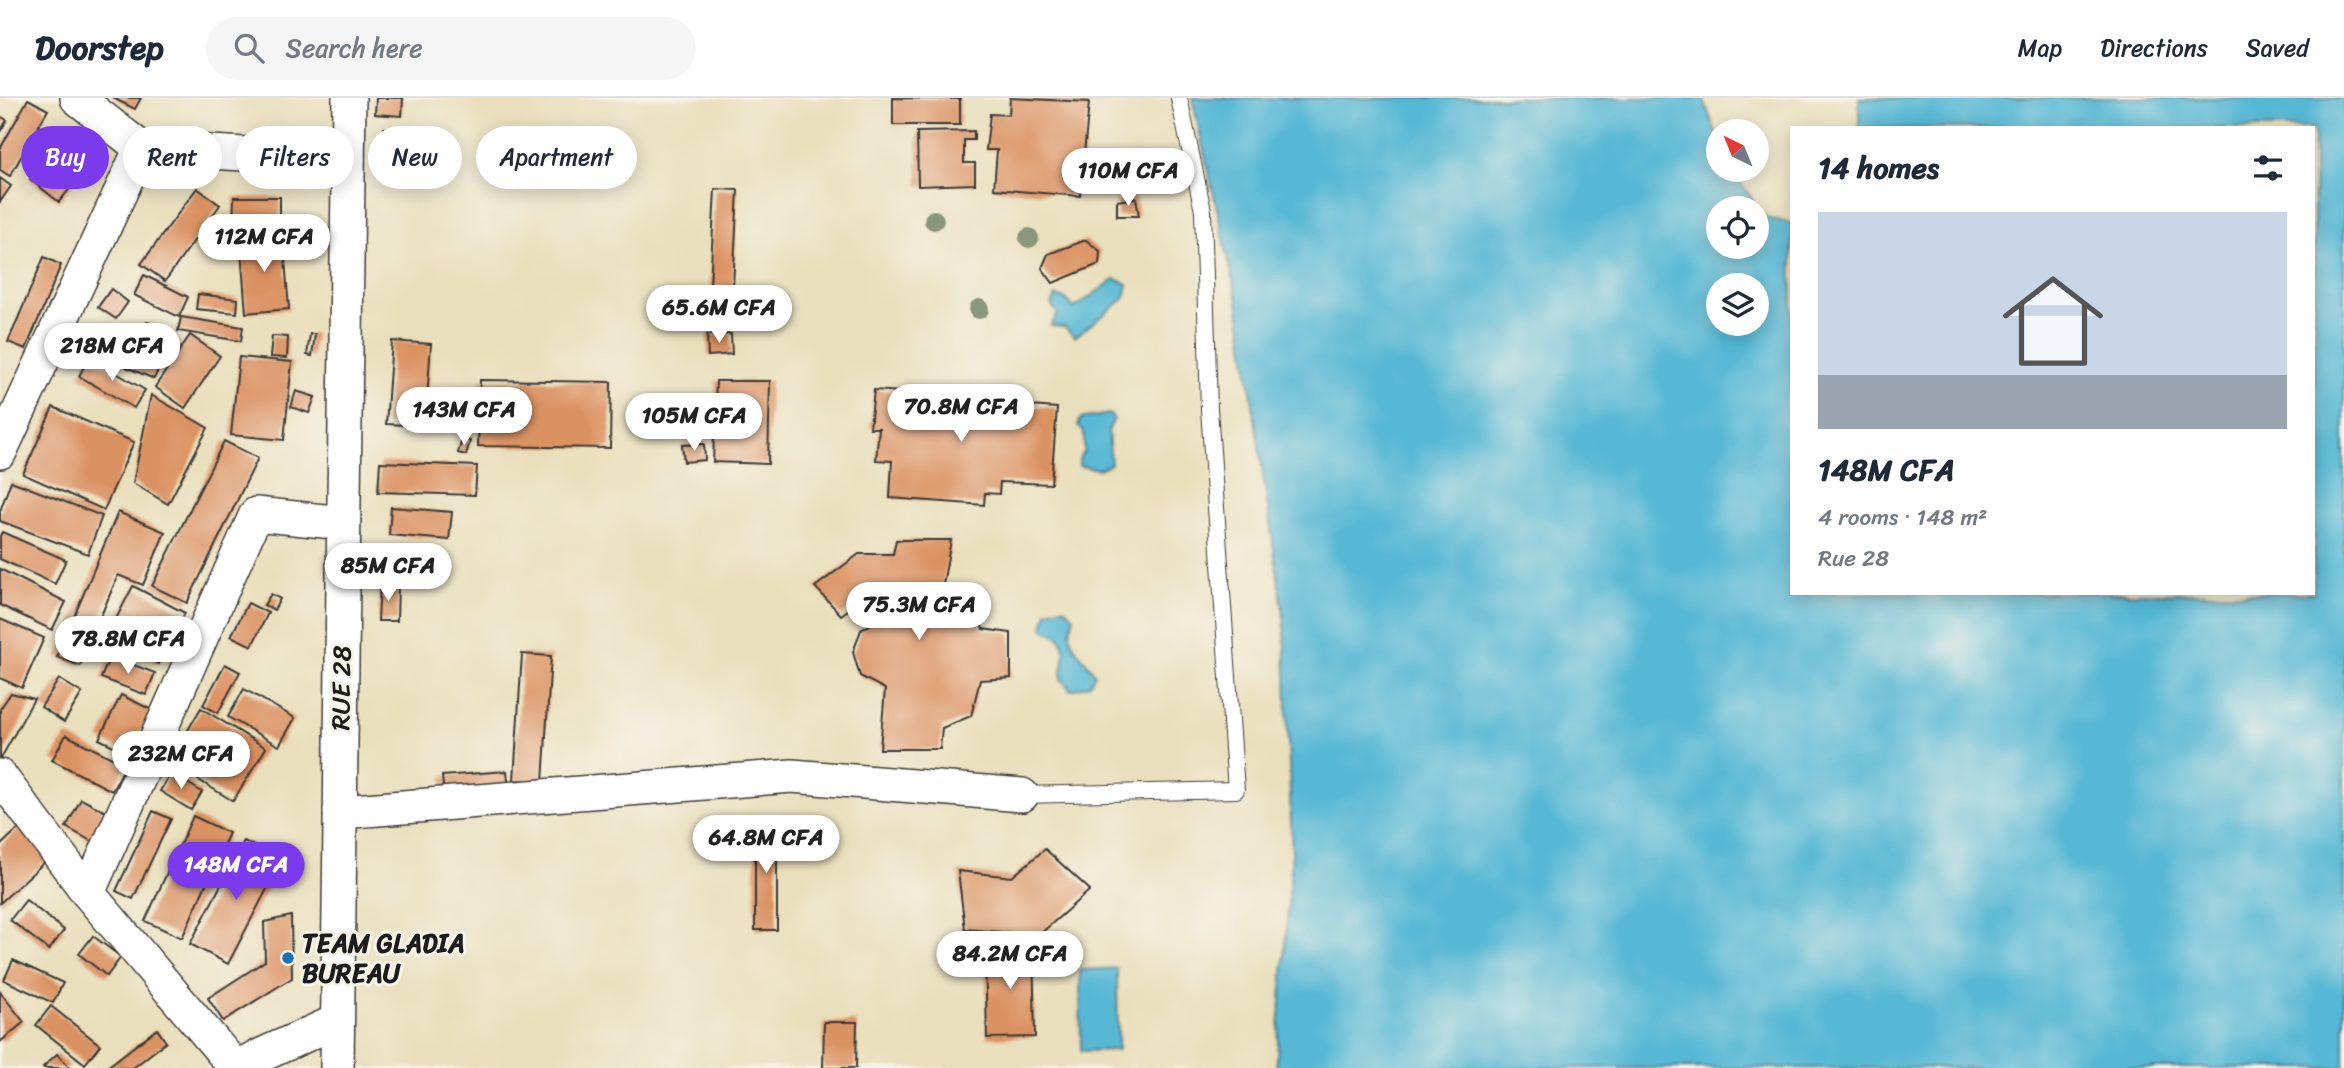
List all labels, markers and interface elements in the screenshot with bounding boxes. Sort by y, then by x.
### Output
search box [206,17,696,80]
text: Doorstep [35,19,164,77]
text: Search here [286,25,423,71]
text: Map [2018,27,2062,69]
text: Directions [2100,27,2208,69]
text: Saved [2246,27,2309,69]
icon: search [230,29,268,67]
north arrow [1706,119,1769,182]
map controls [1706,119,1769,336]
chip: Buy [21,126,109,189]
chip: Rent [123,126,222,189]
chip: Filters [236,126,354,189]
chip: New [368,126,462,189]
chip: Apartment [476,126,637,189]
text: 14 homes [1818,141,1939,195]
pin: 110M CFA [1056,148,1200,208]
icon: filters [2249,149,2287,187]
text: 110M CFA [1078,150,1179,191]
button: locate [1706,196,1769,259]
pin: 112M CFA [192,214,336,274]
text: 112M CFA [214,216,314,257]
icon: home [1990,258,2116,384]
button: layers [1706,273,1769,336]
pin: 65.6M CFA [639,286,799,345]
text: 65.6M CFA [662,287,776,328]
pin: 218M CFA [40,324,184,383]
text: 218M CFA [60,325,164,366]
pin: 70.8M CFA [881,384,1041,444]
text: 70.8M CFA [903,386,1019,427]
pin: 143M CFA [392,388,536,447]
text: 143M CFA [412,389,516,430]
pin: 105M CFA [622,394,766,453]
text: 105M CFA [641,395,747,436]
text: 148M CFA [1818,443,1955,497]
text: 4 rooms · 148 m² [1818,497,1987,538]
text: Rue 28 [1818,538,1889,579]
pin: 85M CFA [323,544,453,603]
text: 85M CFA [341,545,435,586]
pin: 75.3M CFA [839,582,999,642]
text: 75.3M CFA [862,584,976,625]
pin: 78.8M CFA [48,616,208,676]
text: 78.8M CFA [71,618,185,659]
street label: RUE 28 [317,645,365,731]
pin: 232M CFA [109,732,253,791]
text: 232M CFA [128,733,234,774]
pin: 64.8M CFA [686,816,846,875]
text: 64.8M CFA [709,817,823,858]
pin: 148M CFA [164,842,308,902]
text: 148M CFA [184,844,288,885]
place label: TEAM GLADIA BUREAU [302,920,465,996]
pin: 84.2M CFA [930,932,1090,991]
text: 84.2M CFA [952,933,1068,974]
marker: TEAM GLADIA BUREAU [280,950,296,966]

